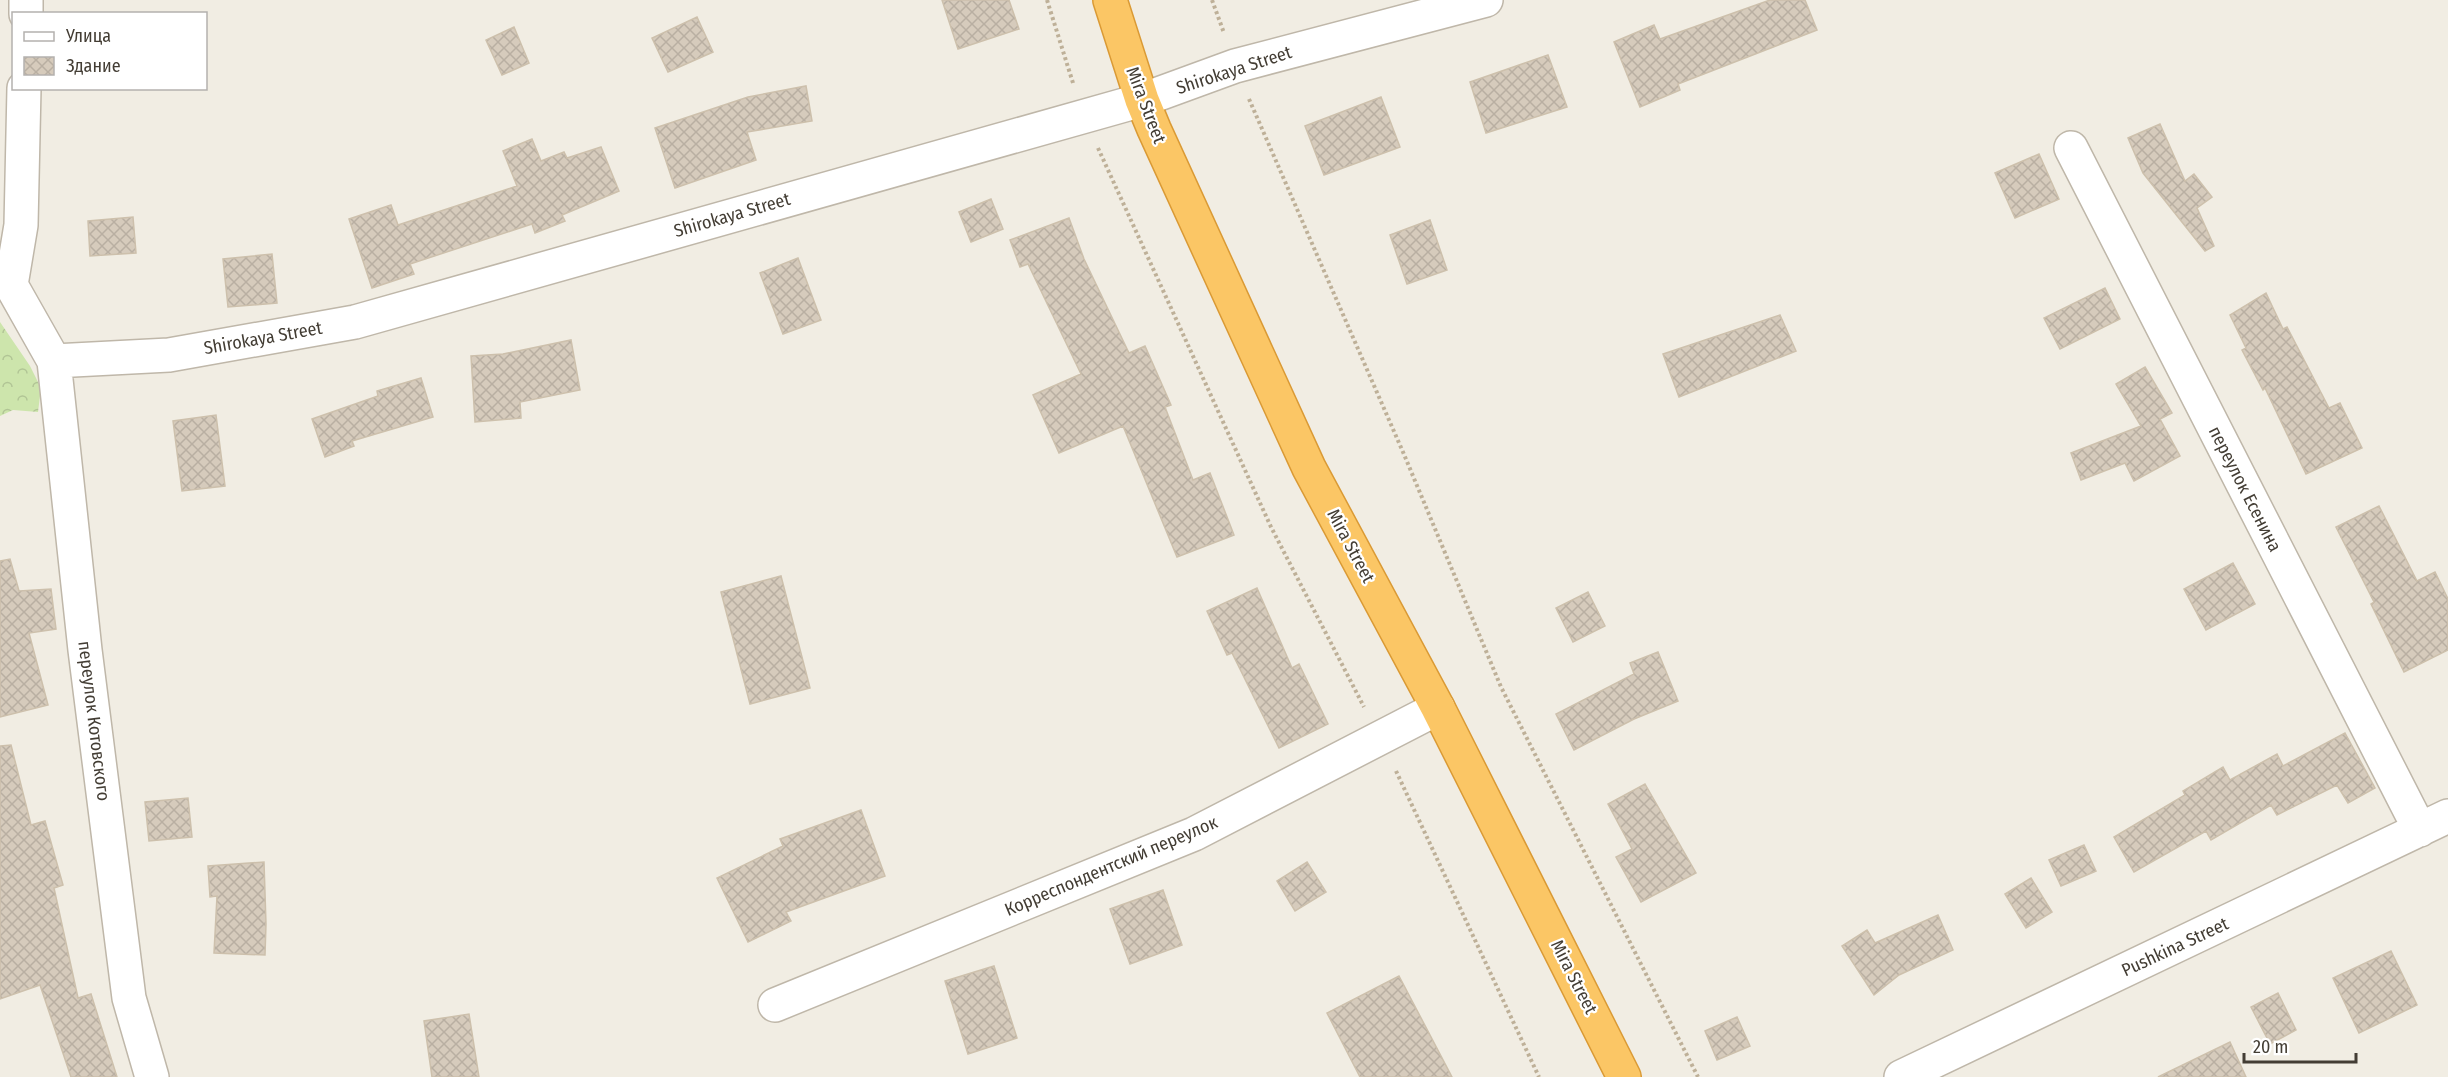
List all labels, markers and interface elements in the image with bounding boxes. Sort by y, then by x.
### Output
legend [12,12,207,90]
text: Улица [65,25,111,47]
street label: Shirokaya Street [1174,41,1295,99]
text: Здание [66,55,121,77]
street label: Mira Street [1121,64,1171,147]
street label: Shirokaya Street [671,188,793,242]
street label: Shirokaya Street [202,317,324,359]
street label: переулок Есенина [2204,422,2286,556]
street label: Mira Street [1322,505,1380,587]
street label: переулок Котовского [73,640,115,802]
street label: Корреспондентский переулок [1001,811,1221,921]
street label: Pushkina Street [2118,913,2232,981]
street label: Mira Street [1546,936,1602,1018]
scale bar [2244,1026,2356,1064]
text: 20 m [2253,1036,2288,1058]

